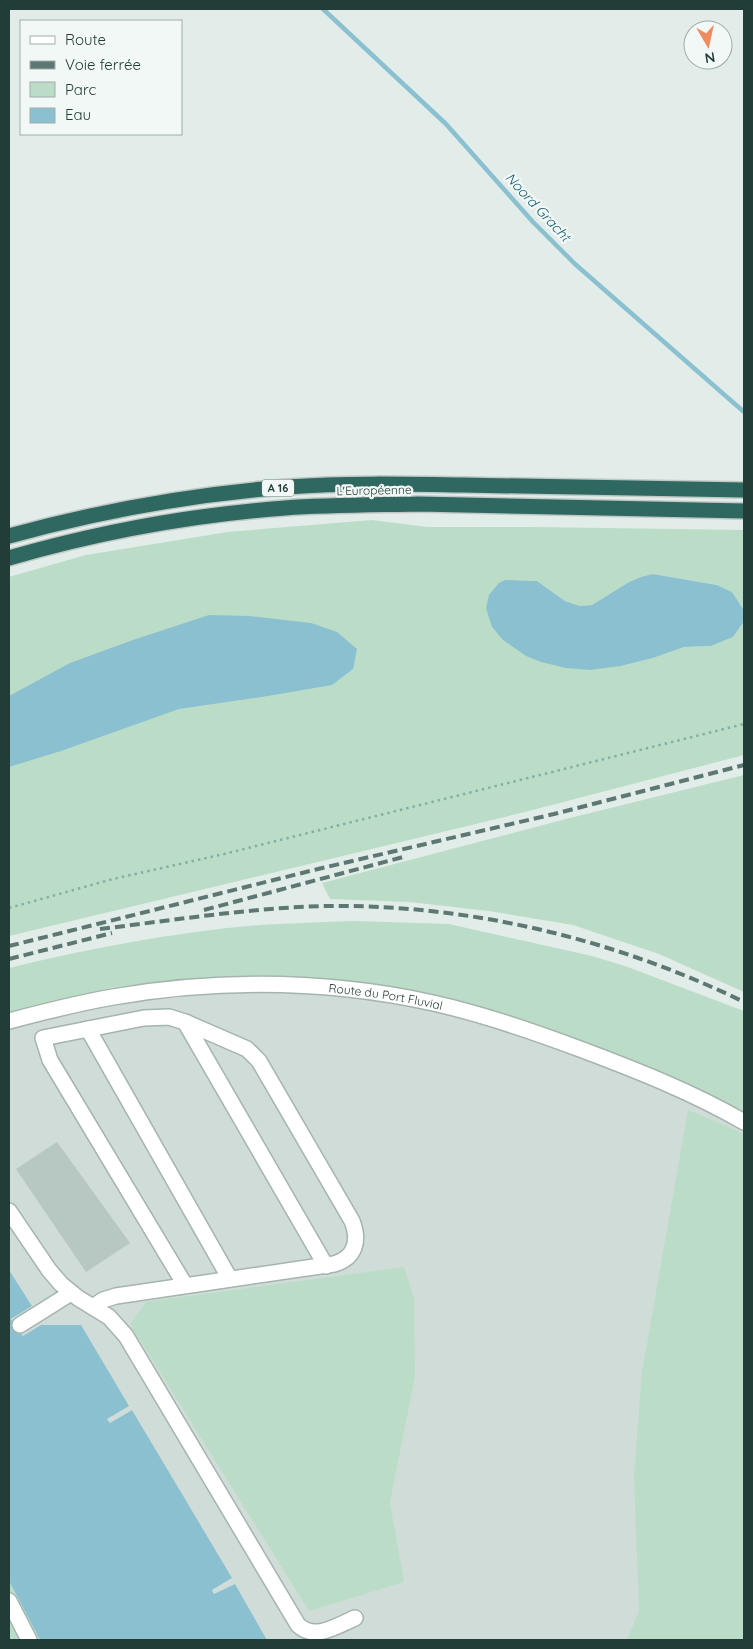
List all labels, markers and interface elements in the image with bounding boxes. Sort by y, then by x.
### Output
legend [20,20,182,135]
north arrow [683,20,733,70]
text: Route [65,30,106,49]
text: N [704,48,717,68]
text: Voie ferrée [65,55,141,74]
text: Parc [65,80,96,99]
text: Eau [65,105,91,124]
water label: Noord Gracht [501,169,576,247]
road number: A 16 [262,479,294,496]
street label: L'Européenne [336,482,412,498]
street label: Route du Port Fluvial [328,980,444,1012]

